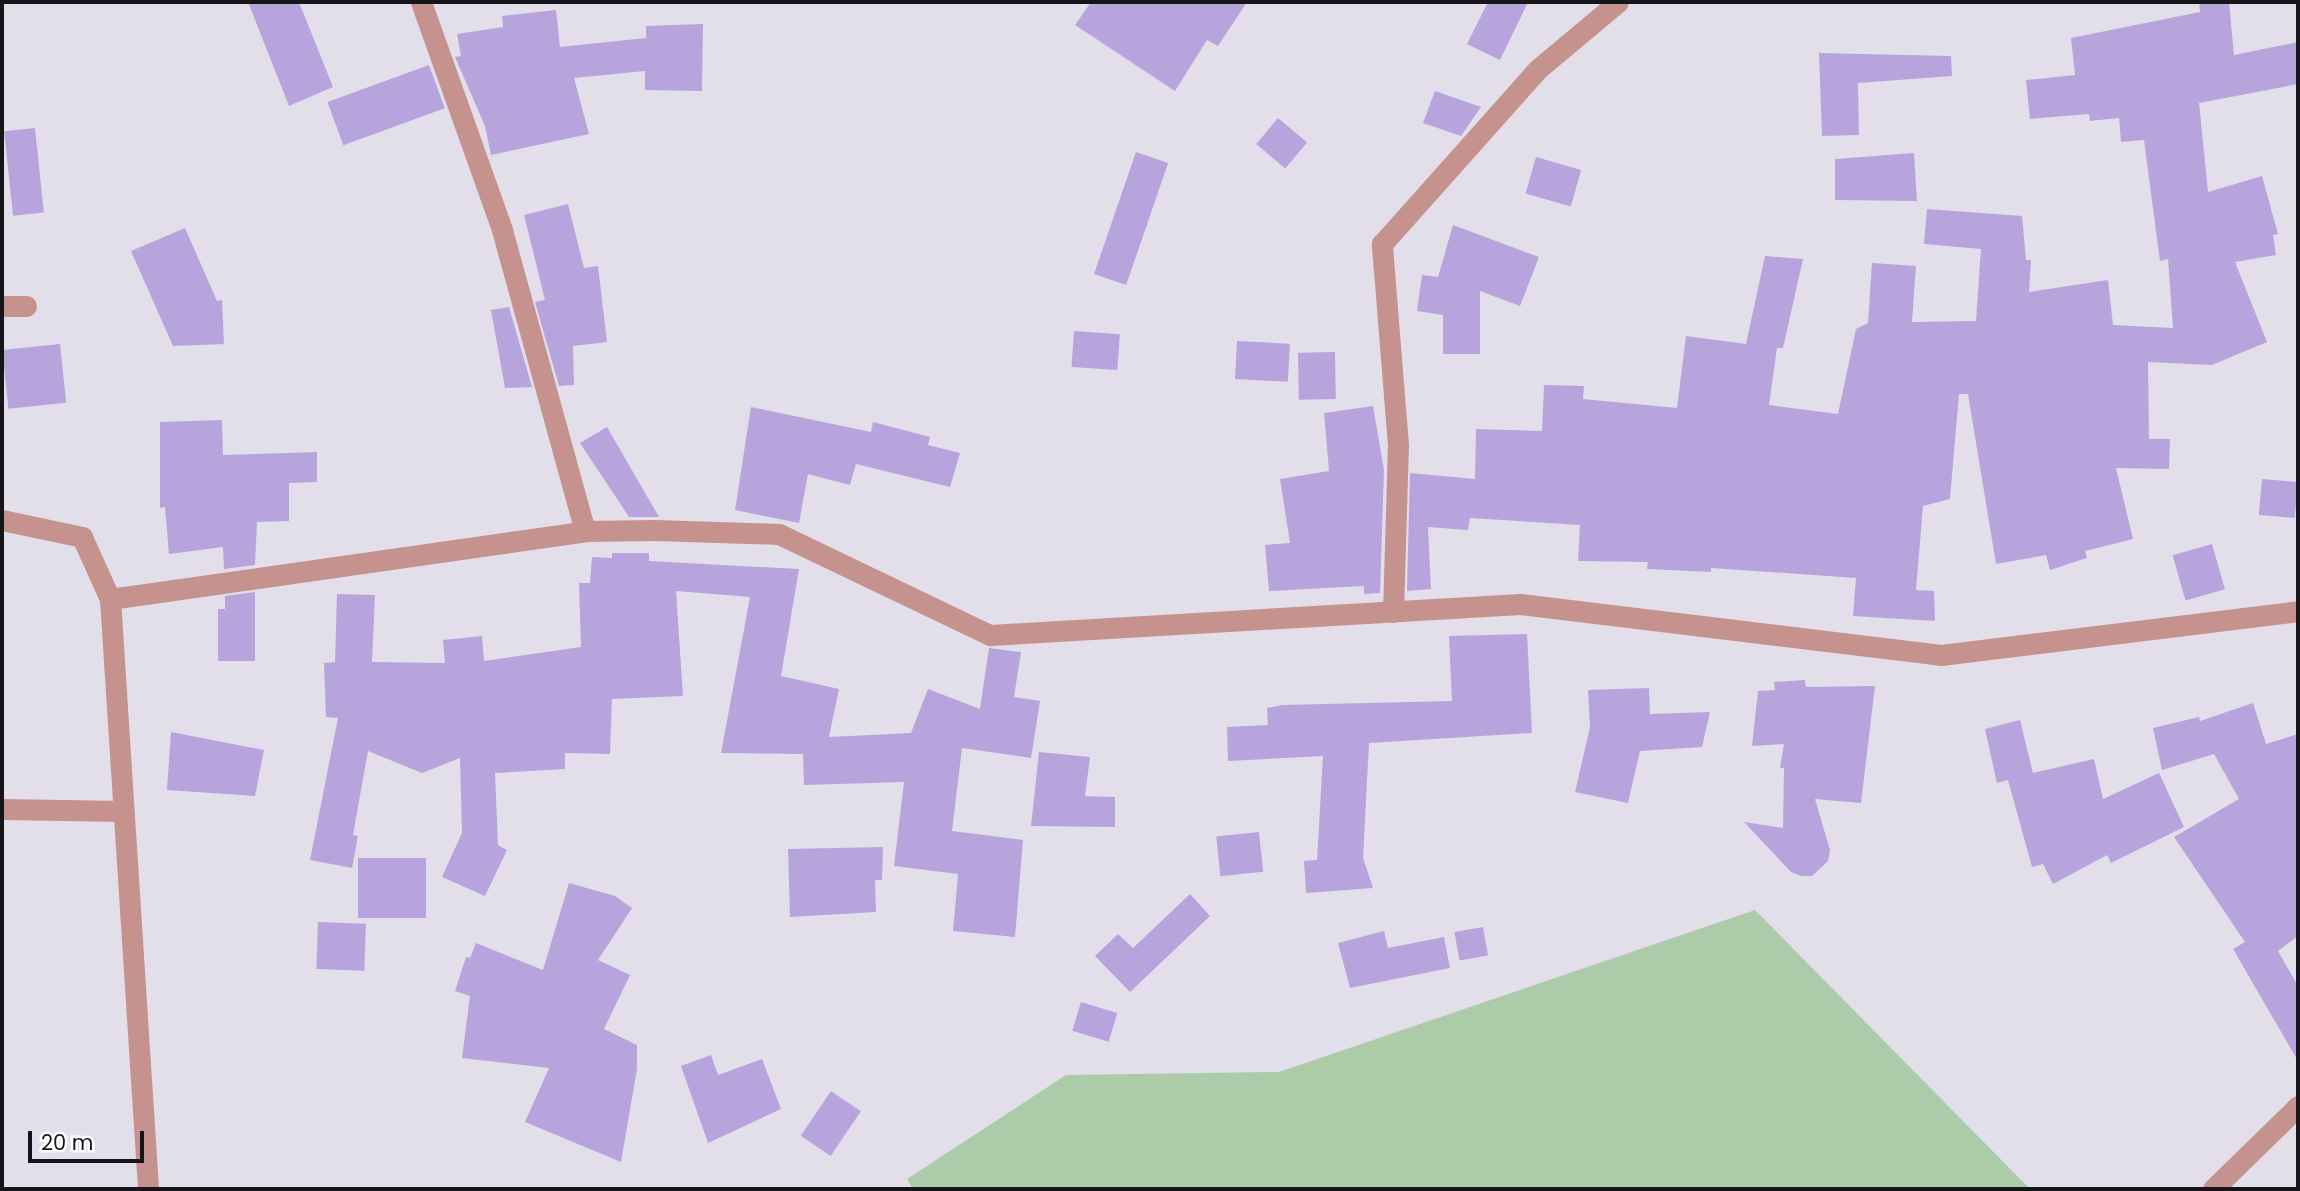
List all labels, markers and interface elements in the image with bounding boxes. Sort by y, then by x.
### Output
scale bar [32,1118,147,1162]
text: 20 m [41,1128,94,1157]

